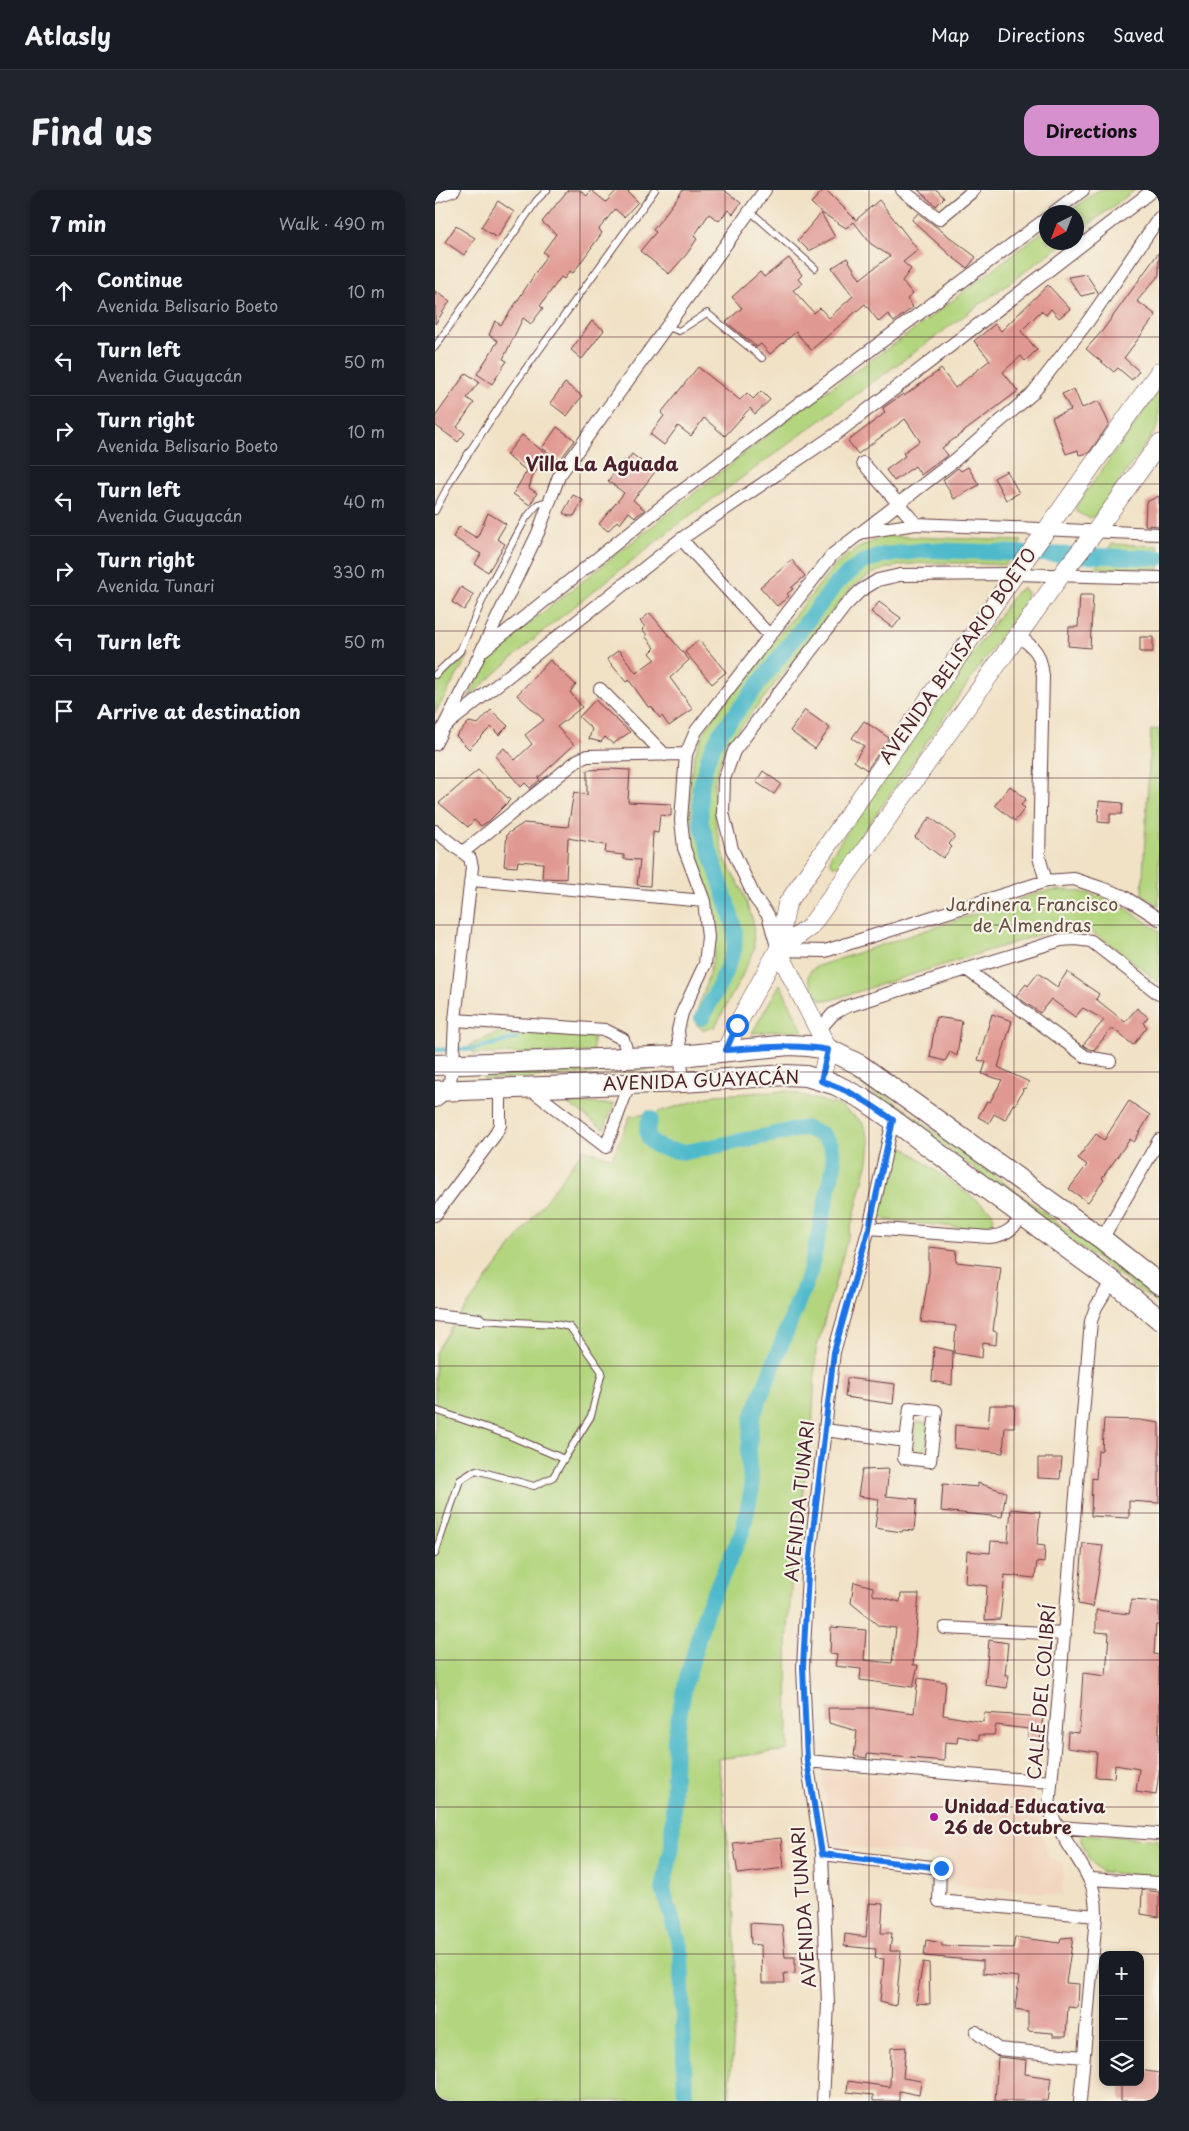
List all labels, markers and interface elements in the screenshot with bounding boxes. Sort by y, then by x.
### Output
text: Atlasly [25,17,111,53]
text: Map [931,21,969,48]
text: Directions [997,21,1085,48]
text: Saved [1113,21,1164,48]
text: Find us [30,104,152,157]
button: Directions [1024,105,1159,156]
north arrow [1039,205,1084,250]
text: 7 min [50,207,106,239]
text: Walk · 490 m [279,211,385,235]
text: Continue [97,265,183,293]
icon: ahead [50,277,78,305]
text: 10 m [348,279,385,303]
text: Avenida Belisario Boeto [97,293,278,317]
text: Turn left [97,335,181,363]
icon: left [50,347,78,375]
text: 50 m [344,349,385,373]
text: Avenida Guayacán [97,363,243,387]
text: Turn right [97,405,195,433]
icon: right [50,417,78,445]
text: 10 m [348,419,385,443]
text: Avenida Belisario Boeto [97,433,278,457]
district label: Villa La Aguada [526,449,678,477]
text: Turn left [97,475,181,503]
icon: left [50,487,78,515]
text: 40 m [343,489,385,513]
text: Avenida Guayacán [97,503,243,527]
street label: AVENIDA BELISARIO BOETO [872,542,1042,769]
text: Turn right [97,545,195,573]
icon: right [50,557,78,585]
text: 330 m [332,559,385,583]
text: Avenida Tunari [97,573,215,597]
icon: left [50,627,78,655]
text: Turn left [97,627,181,655]
text: 50 m [344,629,385,653]
icon: arrive [50,697,78,725]
text: Arrive at destination [97,697,301,725]
park label: Jardinera Francisco de Almendras [946,890,1118,938]
route start [726,1014,749,1037]
street label: AVENIDA GUAYACÁN [602,1063,800,1096]
street label: AVENIDA TUNARI [777,1419,820,1583]
street label: CALLE DEL COLIBRÍ [1019,1603,1062,1781]
place label: Unidad Educativa 26 de Octubre [944,1792,1106,1840]
marker: Unidad Educativa 26 de Octubre [928,1811,940,1823]
street label: AVENIDA TUNARI [783,1825,822,1989]
route end [930,1857,953,1880]
map controls [1099,1951,1144,2086]
button: + [1099,1951,1144,1996]
button: − [1099,1996,1144,2041]
button: layers [1099,2041,1144,2086]

